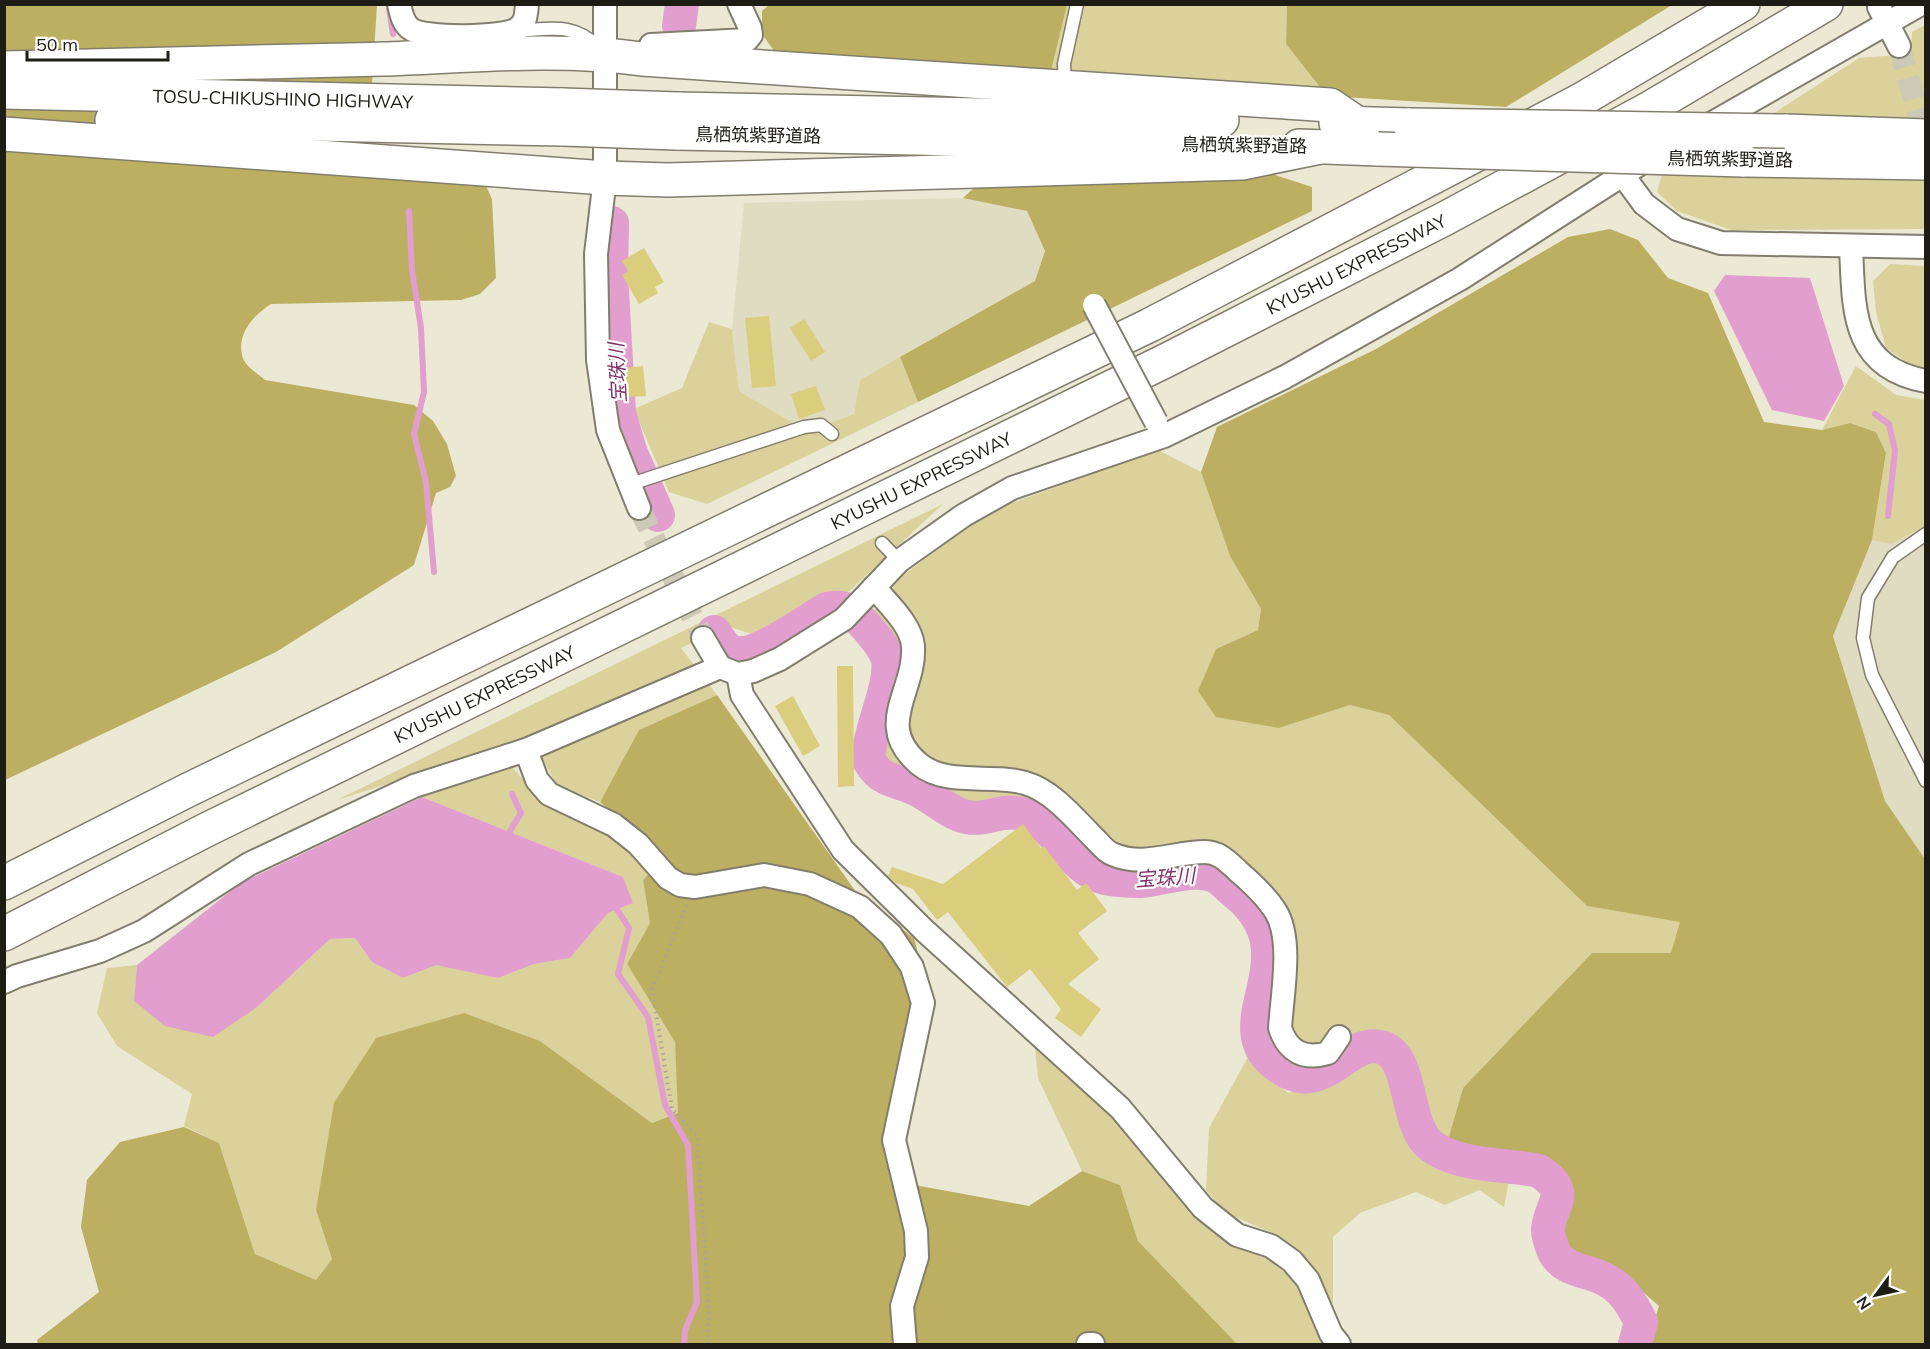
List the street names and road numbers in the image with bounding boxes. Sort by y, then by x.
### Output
street label: TOSU-CHIKUSHINO HIGHWAY [152,84,414,113]
street label: 鳥栖筑紫野道路 [695,122,821,148]
street label: 鳥栖筑紫野道路 [1181,132,1307,158]
street label: 鳥栖筑紫野道路 [1667,146,1793,172]
street label: KYUSHU EXPRESSWAY [1262,208,1451,319]
street label: KYUSHU EXPRESSWAY [827,426,1016,534]
street label: KYUSHU EXPRESSWAY [390,639,580,748]

